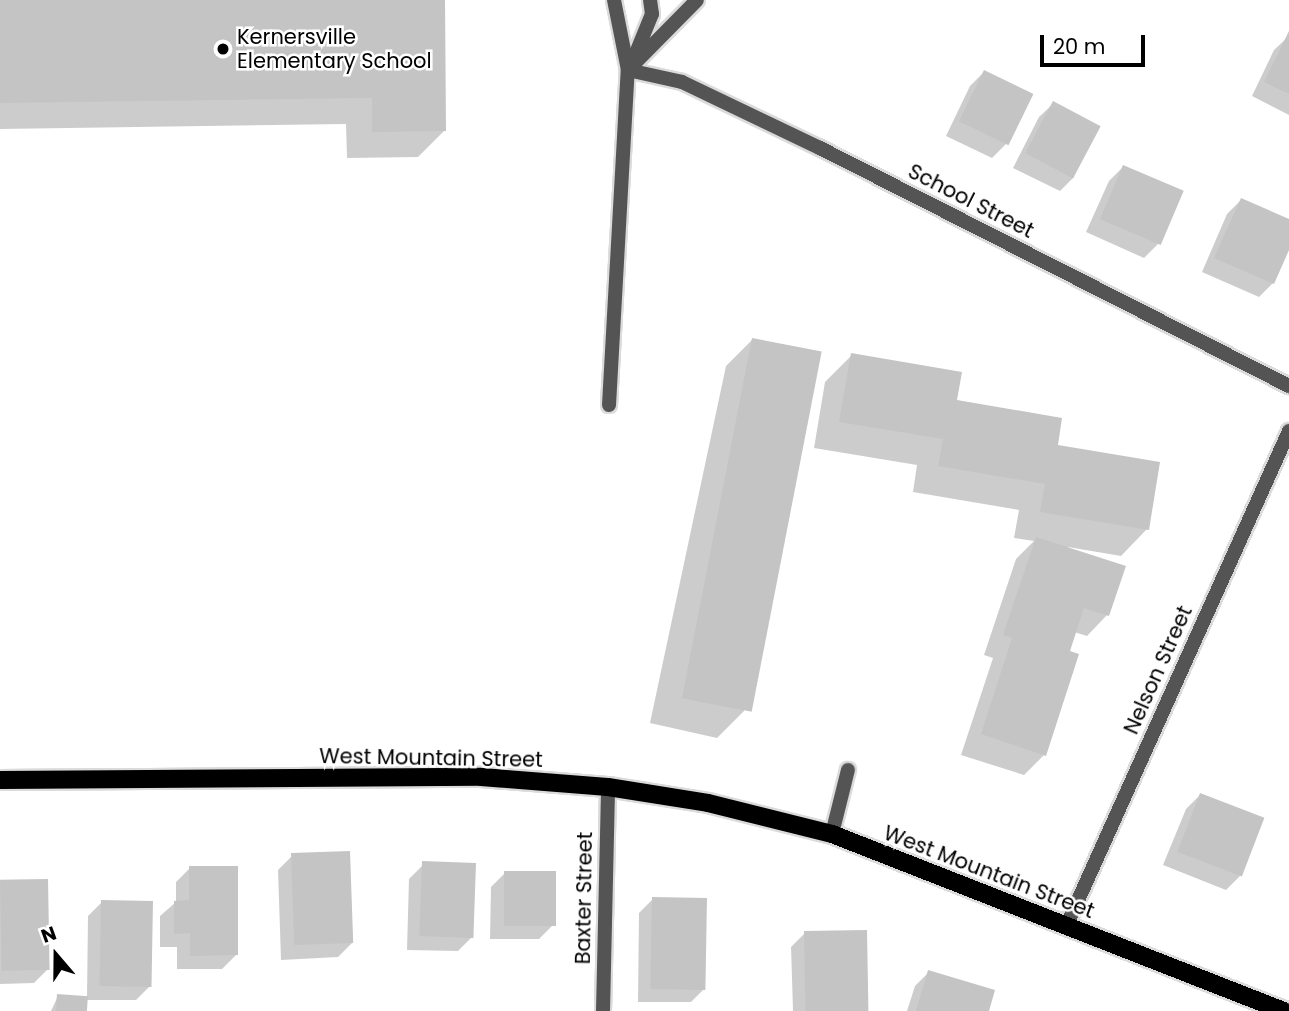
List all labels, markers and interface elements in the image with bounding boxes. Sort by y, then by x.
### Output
scale bar [1044,21,1149,65]
place label: Kernersville Elementary School [237,24,432,74]
text: 20 m [1053,32,1106,61]
marker: Kernersville Elementary School [215,41,231,57]
street label: School Street [904,159,1038,243]
street label: Nelson Street [1118,602,1198,738]
street label: West Mountain Street [319,743,543,773]
street label: West Mountain Street [880,820,1098,924]
street label: Baxter Street [570,831,598,965]
north arrow [21,920,91,990]
text: N [37,920,60,950]

